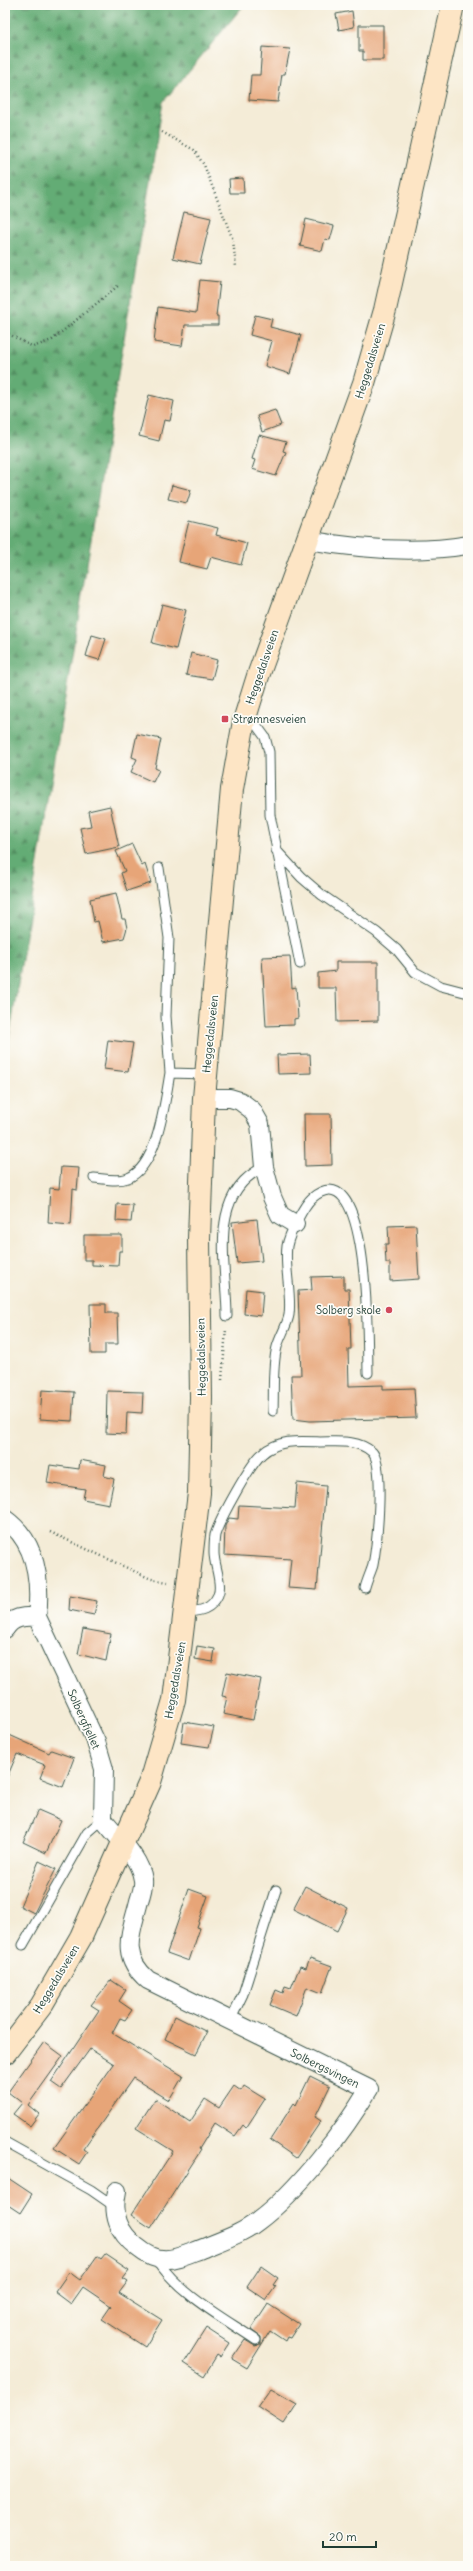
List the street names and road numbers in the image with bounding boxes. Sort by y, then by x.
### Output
street label: Heggedalsveien [352,322,388,400]
street label: Heggedalsveien [243,628,281,706]
street label: Heggedalsveien [199,994,221,1074]
street label: Heggedalsveien [193,1318,209,1396]
street label: Heggedalsveien [161,1640,189,1720]
street label: Solbergfjellet [65,1687,103,1751]
street label: Heggedalsveien [30,1942,82,2016]
street label: Solbergsvingen [288,2045,362,2091]

